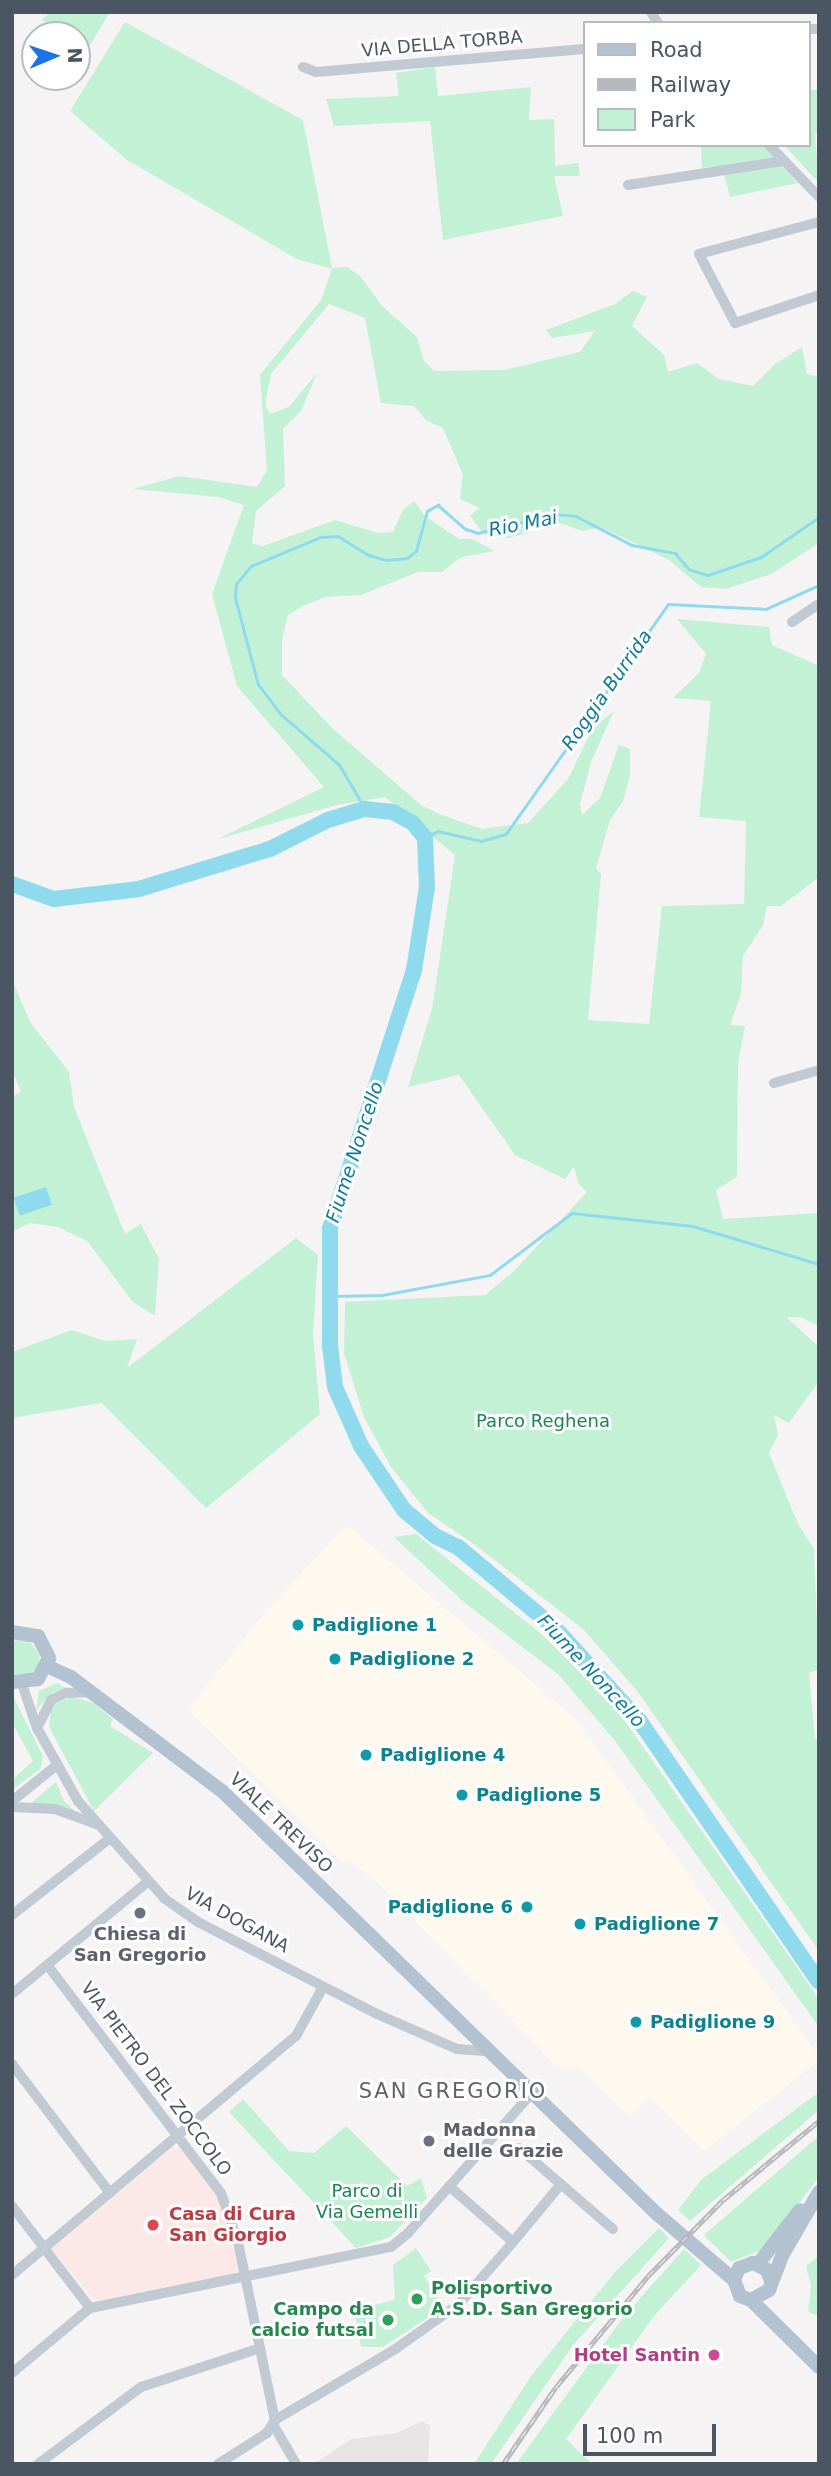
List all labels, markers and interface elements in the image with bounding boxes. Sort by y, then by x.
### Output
north arrow [21,21,91,91]
legend [582,21,810,147]
street label: VIA DELLA TORBA [361,26,523,62]
text: Road [650,38,703,62]
text: N [64,47,86,64]
text: Railway [650,73,731,97]
text: Park [650,108,695,132]
water label: Rio Mai [487,506,559,542]
water label: Roggia Burrida [557,625,657,755]
water label: Fiume Noncello [321,1079,389,1225]
park label: Parco Reghena [476,1410,610,1432]
water label: Fiume Noncello [533,1610,649,1732]
place label: Padiglione 1 [312,1614,437,1636]
marker: Padiglione 1 [290,1617,306,1633]
place label: Padiglione 2 [349,1648,474,1670]
marker: Padiglione 2 [327,1651,343,1667]
place label: Padiglione 4 [380,1744,505,1766]
marker: Padiglione 4 [358,1747,374,1763]
street label: VIALE TREVISO [225,1768,337,1878]
place label: Padiglione 5 [476,1784,601,1806]
marker: Padiglione 5 [454,1787,470,1803]
street label: VIA DOGANA [181,1883,293,1957]
place label: Padiglione 6 [388,1896,513,1918]
marker: Padiglione 6 [519,1899,535,1915]
marker: Chiesa di San Gregorio [132,1905,148,1921]
place label: Padiglione 7 [594,1913,719,1935]
marker: Padiglione 7 [572,1916,588,1932]
place label: Chiesa di San Gregorio [74,1924,206,1966]
street label: VIA PIETRO DEL ZOCCOLO [76,1978,236,2180]
place label: Padiglione 9 [650,2011,775,2033]
marker: Padiglione 9 [628,2014,644,2030]
district label: SAN GREGORIO [360,2078,546,2104]
place label: Madonna delle Grazie [443,2120,564,2162]
marker: Madonna delle Grazie [421,2133,437,2149]
park label: Parco di Via Gemelli [316,2181,418,2224]
place label: Casa di Cura San Giorgio [169,2204,296,2246]
marker: Casa di Cura San Giorgio [143,2215,163,2235]
place label: Polisportivo A.S.D. San Gregorio [431,2278,633,2320]
marker: Polisportivo A.S.D. San Gregorio [409,2291,425,2307]
place label: Campo da calcio futsal [251,2299,374,2342]
marker: Campo da calcio futsal [380,2312,396,2328]
place label: Hotel Santin [574,2344,700,2366]
marker: Hotel Santin [706,2347,722,2363]
scale bar [586,2410,719,2454]
text: 100 m [596,2424,663,2448]

